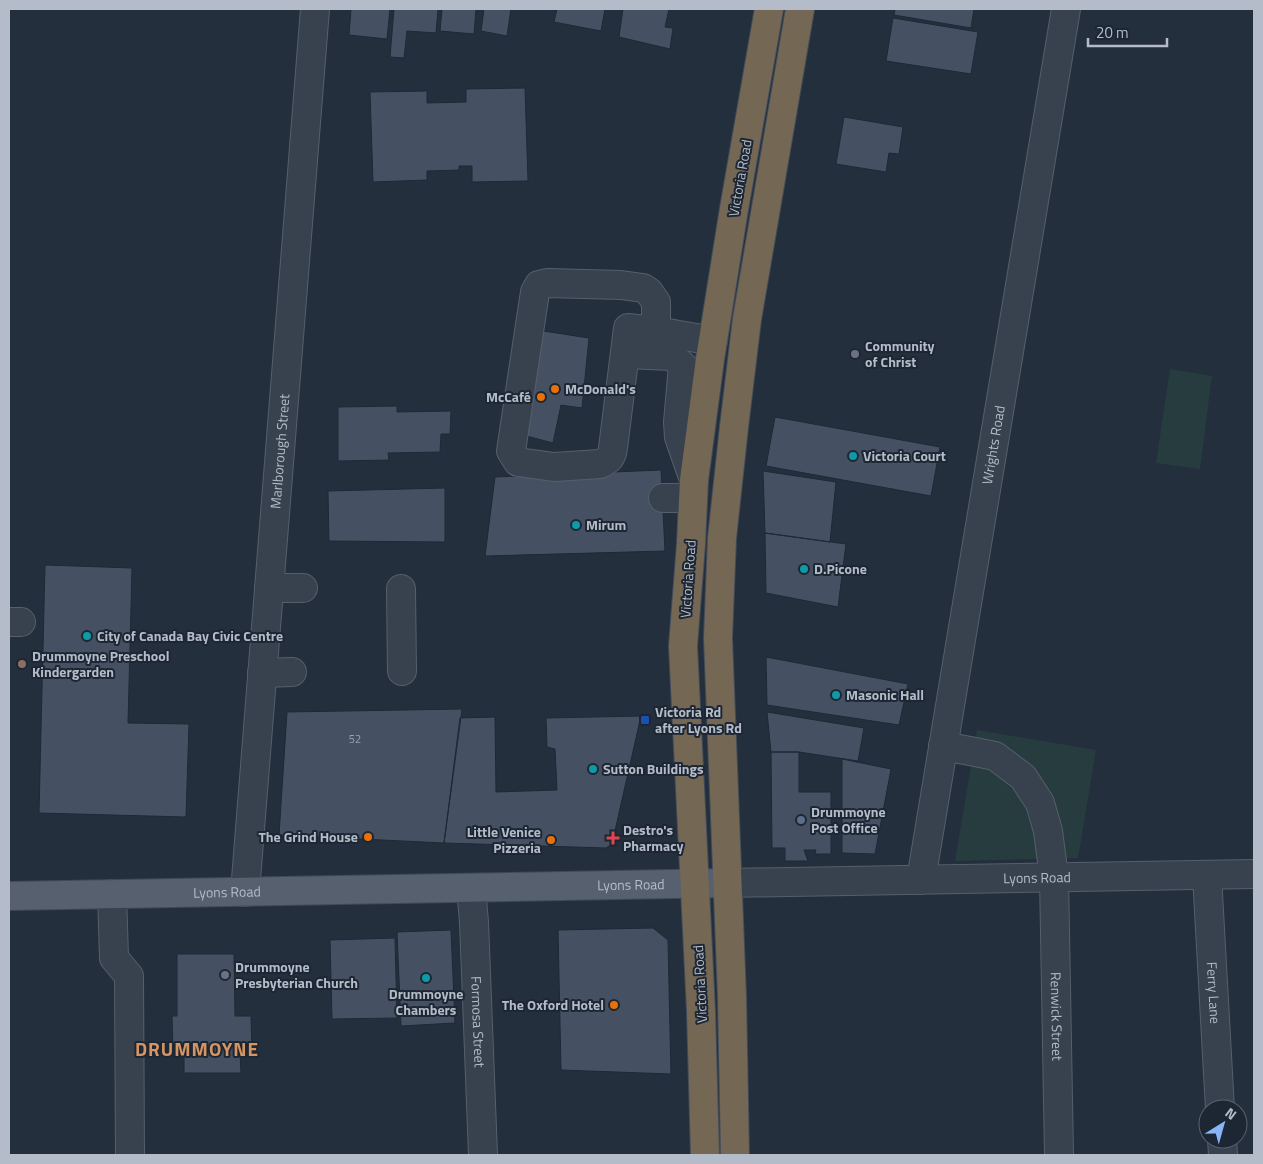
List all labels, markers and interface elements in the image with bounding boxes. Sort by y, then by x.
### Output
scale bar [1088,15,1167,47]
text: 20 m [1096,21,1129,44]
street label: Victoria Road [722,138,757,218]
place label: Community of Christ [865,335,935,372]
marker: Community of Christ [849,348,861,360]
place label: McDonald's [565,378,636,399]
marker: McDonald's [549,383,561,395]
place label: McCafé [486,386,531,407]
marker: McCafé [535,391,547,403]
street label: Marlborough Street [264,393,294,510]
street label: Wrights Road [976,404,1010,486]
place label: Victoria Court [863,445,946,466]
marker: Victoria Court [847,450,859,462]
place label: Mirum [586,514,626,535]
marker: Mirum [570,519,582,531]
street label: Victoria Road [674,539,701,619]
place label: D.Picone [814,558,867,579]
marker: D.Picone [798,563,810,575]
place label: City of Canada Bay Civic Centre [97,625,283,646]
marker: City of Canada Bay Civic Centre [81,630,93,642]
place label: Drummoyne Preschool Kindergarden [32,645,170,682]
marker: Drummoyne Preschool Kindergarden [16,658,28,670]
place label: Masonic Hall [846,684,924,705]
marker: Masonic Hall [830,689,842,701]
place label: Victoria Rd after Lyons Rd [655,701,742,738]
marker: Victoria Rd after Lyons Rd [639,714,651,726]
house number: 52 [349,731,361,747]
place label: Sutton Buildings [603,758,704,779]
marker: Sutton Buildings [587,763,599,775]
place label: Drummoyne Post Office [811,801,886,838]
marker: Drummoyne Post Office [795,814,807,826]
place label: Destro's Pharmacy [623,819,684,856]
place label: Little Venice Pizzeria [467,821,541,858]
place label: The Grind House [258,826,358,847]
marker: The Grind House [362,831,374,843]
marker: Destro's Pharmacy [607,832,619,844]
marker: Little Venice Pizzeria [545,834,557,846]
street label: Lyons Road [1003,866,1071,888]
street label: Lyons Road [597,873,665,895]
street label: Lyons Road [193,880,261,903]
street label: Victoria Road [687,945,712,1023]
place label: Drummoyne Presbyterian Church [235,956,358,993]
street label: Ferry Lane [1202,961,1226,1024]
marker: Drummoyne Presbyterian Church [219,969,231,981]
marker: Drummoyne Chambers [420,972,432,984]
street label: Renwick Street [1046,972,1068,1061]
street label: Formosa Street [466,976,491,1068]
place label: Drummoyne Chambers [389,983,463,1020]
place label: The Oxford Hotel [502,994,604,1015]
marker: The Oxford Hotel [608,999,620,1011]
district label: DRUMMOYNE [135,1034,259,1063]
north arrow [1198,1099,1248,1149]
text: N [1221,1102,1241,1125]

